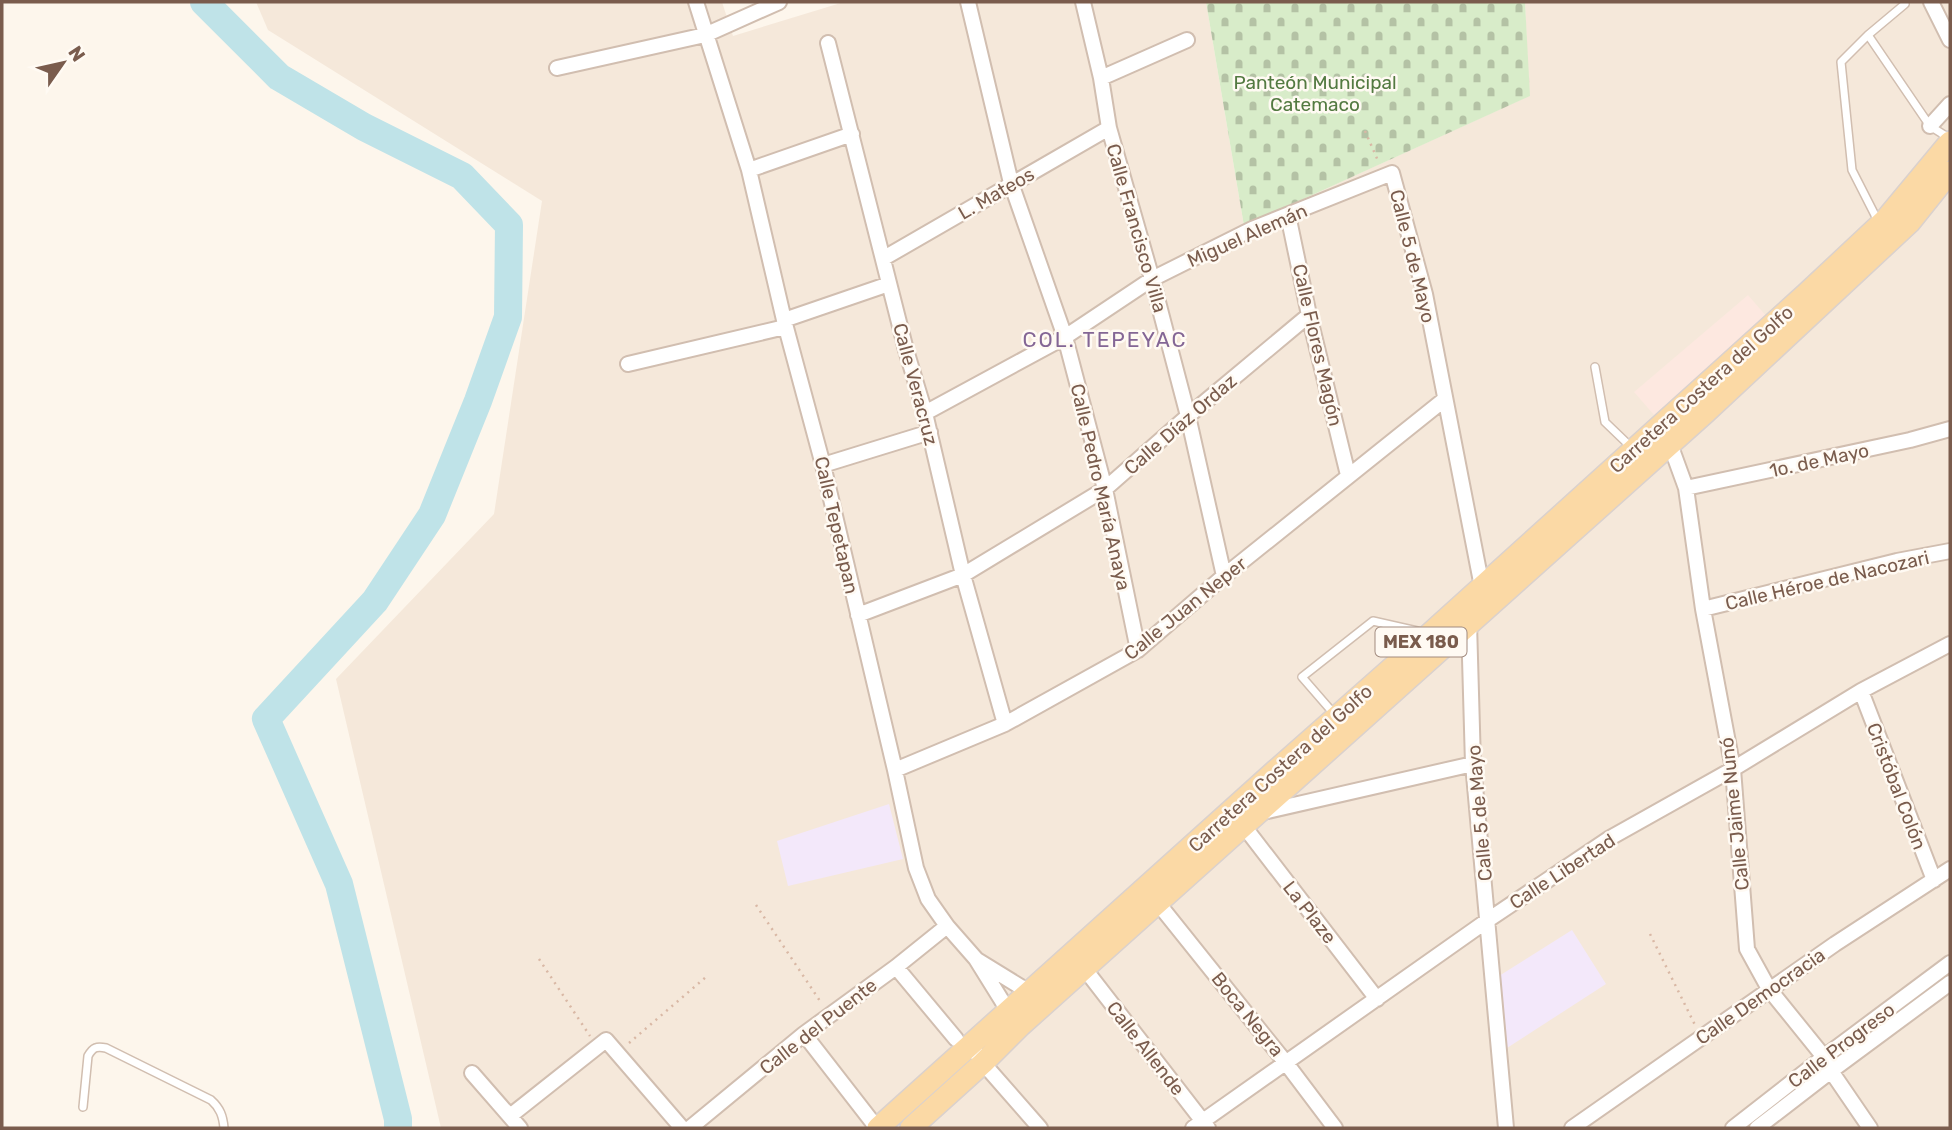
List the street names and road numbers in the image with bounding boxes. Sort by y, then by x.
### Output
street label: Calle Francisco Villa [1101,141,1172,315]
street label: L. Mateos [954,162,1039,224]
street label: Calle 5 de Mayo [1385,187,1440,325]
street label: Miguel Alemán [1184,199,1311,272]
street label: Calle Flores Magón [1288,262,1347,428]
street label: Carretera Costera del Golfo [1605,301,1798,478]
street label: Calle Veracruz [888,320,943,448]
street label: Calle Díaz Ordaz [1119,369,1241,479]
street label: Calle Pedro María Anaya [1066,382,1135,593]
street label: 1o. de Mayo [1767,439,1871,482]
street label: Calle Tepetapan [810,454,863,596]
street label: Calle Héroe de Nacozari [1723,546,1931,615]
street label: Calle Juan Neper [1119,552,1252,665]
road number: MEX 180 [1376,628,1466,656]
street label: Carretera Costera del Golfo [1184,680,1377,857]
street label: Cristóbal Colón [1862,719,1931,853]
street label: Calle Jaime Nunó [1715,736,1754,892]
street label: Calle 5 de Mayo [1462,744,1497,882]
street label: Calle Libertad [1505,829,1619,914]
street label: La Plaze [1278,876,1341,948]
street label: Calle Democracia [1691,943,1829,1050]
street label: Boca Negra [1207,967,1289,1061]
street label: Calle del Puente [755,973,882,1079]
street label: Calle Allende [1102,997,1190,1100]
street label: Calle Progreso [1783,998,1899,1093]

